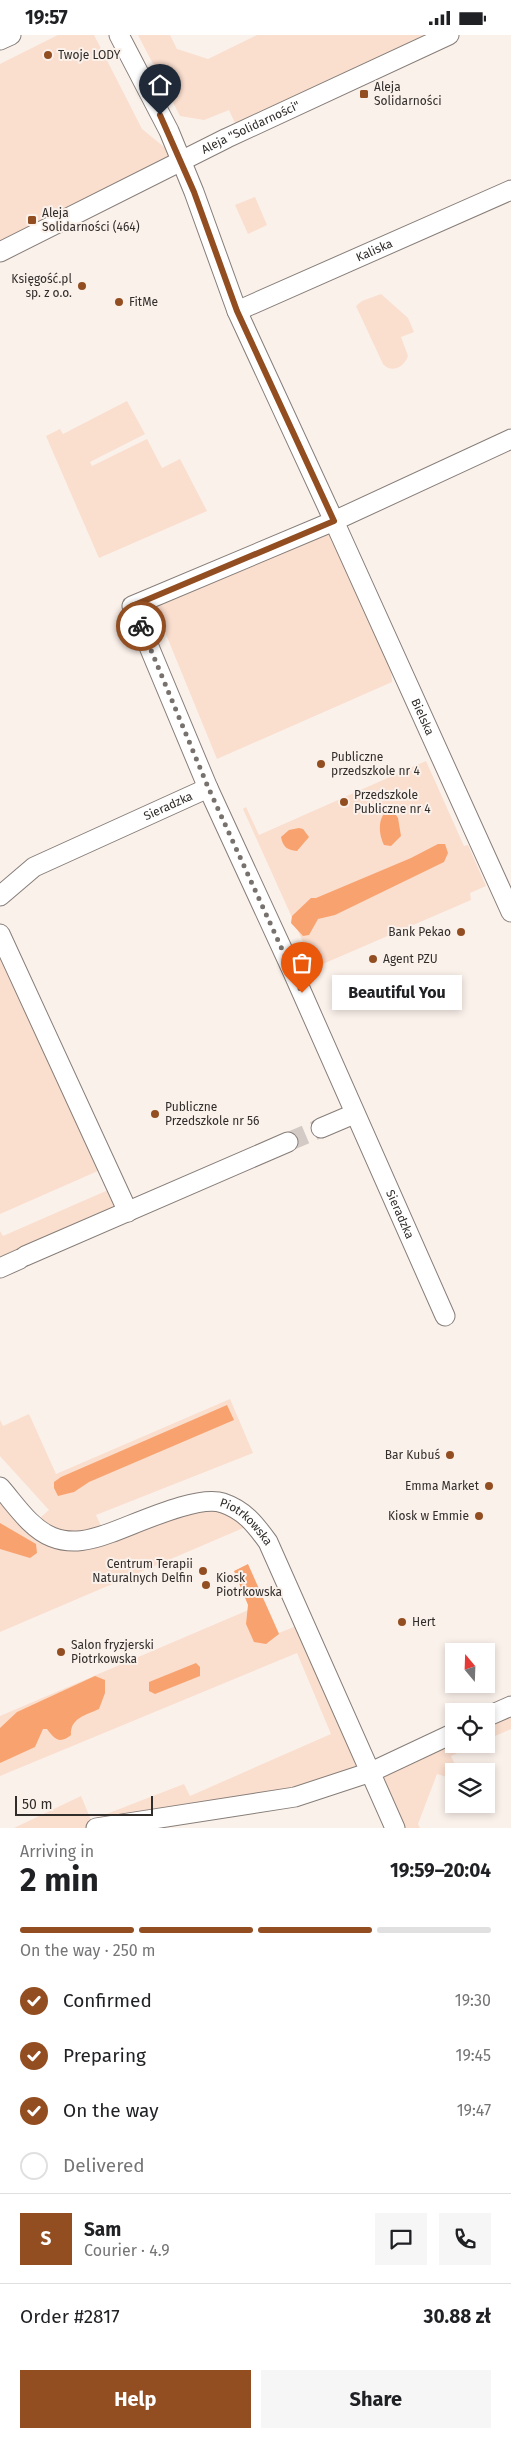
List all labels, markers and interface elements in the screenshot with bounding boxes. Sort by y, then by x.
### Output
text: 19:57 [25,6,68,29]
place label: Twoje LODY [58,48,121,62]
marker: Twoje LODY [42,49,54,61]
pin [139,64,181,115]
icon: home [146,71,174,99]
place label: Aleja Solidarności [374,80,442,108]
marker: Aleja Solidarności [358,88,370,100]
street label: Aleja "Solidarności" [199,98,302,157]
place label: Aleja Solidarności (464) [42,206,140,234]
marker: Aleja Solidarności (464) [26,214,38,226]
street label: Kaliska [354,236,395,265]
place label: Księgość.pl sp. z o.o. [11,272,72,300]
marker: Księgość.pl sp. z o.o. [76,280,88,292]
place label: FitMe [129,295,158,309]
marker: FitMe [113,296,125,308]
courier [116,601,166,651]
icon: bike [127,612,155,640]
street label: Bielska [408,696,437,737]
place label: Publiczne przedszkole nr 4 [331,750,420,778]
marker: Publiczne przedszkole nr 4 [315,758,327,770]
place label: Przedszkole Publiczne nr 4 [354,788,431,816]
street label: Sieradzka [141,789,195,823]
marker: Przedszkole Publiczne nr 4 [338,796,350,808]
place label: Bank Pekao [388,925,451,939]
marker: Bank Pekao [455,926,467,938]
pin [281,942,323,993]
icon: bag [288,949,316,977]
place label: Agent PZU [383,952,438,966]
marker: Agent PZU [367,953,379,965]
callout: Beautiful You [332,975,462,1011]
text: Beautiful You [348,983,446,1002]
place label: Publiczne Przedszkole nr 56 [165,1100,259,1128]
marker: Publiczne Przedszkole nr 56 [149,1108,161,1120]
street label: Sieradzka [383,1188,417,1241]
place label: Bar Kubuś [385,1448,440,1462]
marker: Bar Kubuś [444,1449,456,1461]
place label: Emma Market [405,1479,480,1493]
marker: Emma Market [483,1480,495,1492]
street label: Piotrkowska [218,1495,275,1548]
place label: Kiosk w Emmie [388,1509,469,1523]
marker: Kiosk w Emmie [473,1510,485,1522]
place label: Centrum Terapii Naturalnych Delfin [92,1557,193,1585]
marker: Centrum Terapii Naturalnych Delfin [197,1565,209,1577]
place label: Kiosk Piotrkowska [216,1571,282,1599]
marker: Kiosk Piotrkowska [200,1579,212,1591]
place label: Hert [412,1615,436,1629]
marker: Hert [396,1616,408,1628]
place label: Salon fryzjerski Piotrkowska [71,1638,154,1666]
north arrow [445,1643,495,1693]
map controls [445,1643,495,1813]
marker: Salon fryzjerski Piotrkowska [55,1646,67,1658]
button: locate [445,1703,495,1753]
button: layers [445,1763,495,1813]
scale bar [15,1793,152,1816]
text: 50 m [22,1796,53,1813]
text: Arriving in [20,1842,94,1861]
text: 19:59–20:04 [390,1859,491,1882]
text: 2 min [20,1861,99,1899]
text: On the way · 250 m [20,1941,156,1960]
icon: check [20,1987,48,2015]
text: Confirmed [63,1989,152,2012]
text: 19:30 [455,1991,491,2010]
icon: check [20,2042,48,2070]
text: Preparing [63,2044,146,2067]
text: 19:45 [456,2046,491,2065]
icon: check [20,2097,48,2125]
text: On the way [63,2099,159,2122]
text: 19:47 [457,2101,491,2120]
text: Delivered [63,2154,145,2177]
button: chat [375,2213,427,2265]
button: phone [439,2213,491,2265]
text: Sam [84,2218,121,2241]
text: S [41,2227,51,2250]
text: Courier · 4.9 [84,2241,170,2260]
text: Order #2817 [20,2305,120,2328]
text: 30.88 zł [424,2305,491,2328]
button: Help [20,2370,251,2428]
button: Share [261,2370,491,2428]

